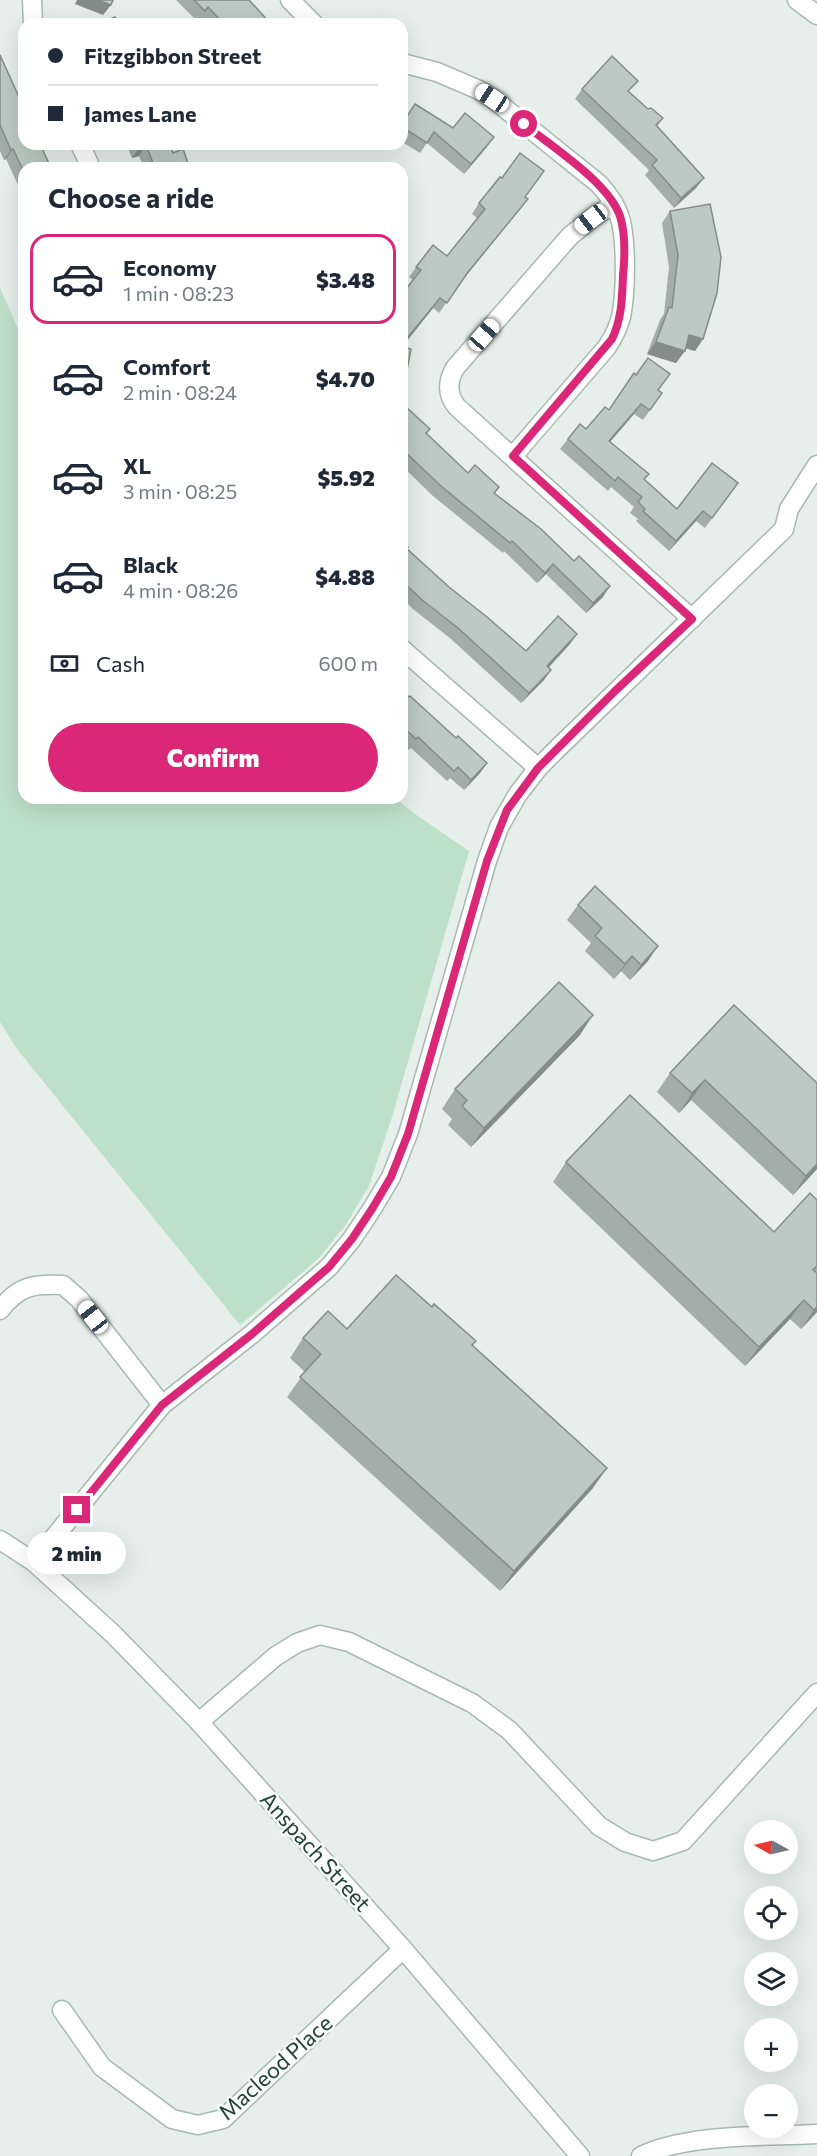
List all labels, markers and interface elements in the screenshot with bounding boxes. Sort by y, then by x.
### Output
text: Fitzgibbon Street [84,42,261,69]
car [472,81,512,115]
text: James Lane [84,100,197,127]
route start [510,110,537,137]
text: Choose a ride [48,181,214,214]
car [571,201,611,237]
icon: car [51,252,105,306]
text: Economy [123,254,217,281]
text: $3.48 [316,266,375,293]
text: 1 min · 08:23 [123,281,234,305]
car [465,316,503,354]
icon: car [51,351,105,405]
text: Comfort [123,353,211,380]
text: $4.70 [316,365,375,392]
text: 2 min · 08:24 [123,380,237,404]
icon: car [51,450,105,504]
text: XL [123,452,151,479]
text: $5.92 [317,464,375,491]
text: 3 min · 08:25 [123,479,237,503]
icon: car [51,549,105,603]
text: Black [123,551,178,578]
text: $4.88 [315,563,375,590]
text: 4 min · 08:26 [123,578,238,602]
icon: cash [48,647,81,680]
text: Cash [96,650,145,677]
text: 600 m [318,651,378,675]
button: Confirm [48,723,378,792]
car [75,1297,111,1337]
route end [63,1496,90,1523]
callout: 2 min [28,1531,127,1573]
text: 2 min [51,1541,102,1565]
street label: Anspach Street [255,1785,377,1917]
north arrow [744,1820,798,1874]
map controls [744,1820,798,2138]
button: locate [744,1886,798,1940]
button: layers [744,1952,798,2006]
street label: Macleod Place [213,2009,337,2125]
button: + [744,2018,798,2072]
button: − [744,2084,798,2138]

